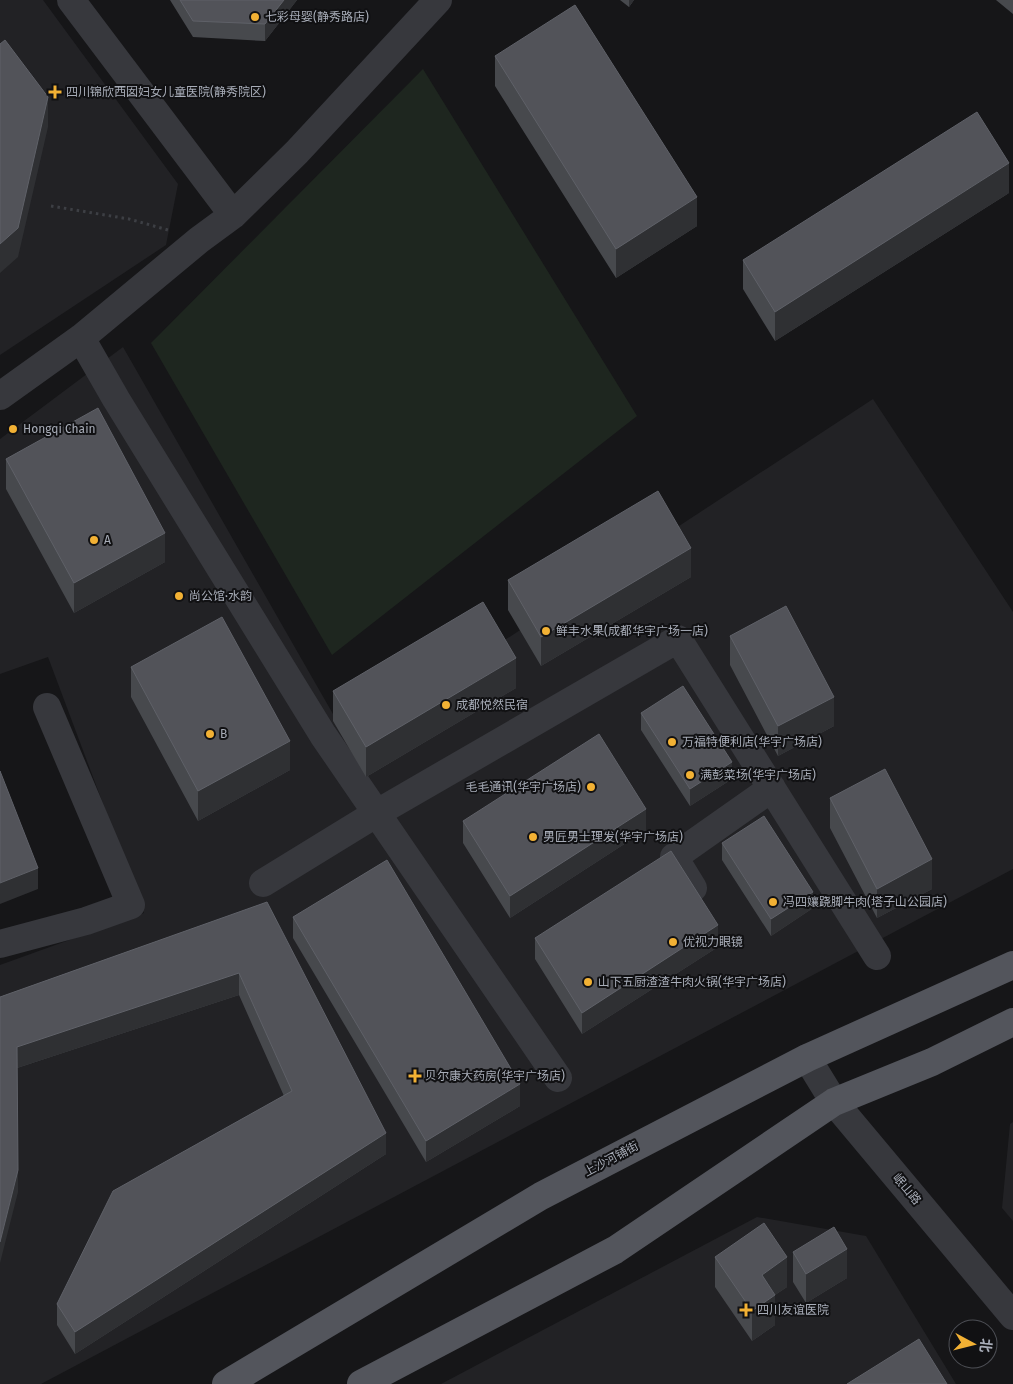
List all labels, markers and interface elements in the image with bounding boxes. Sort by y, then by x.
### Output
place label: 七彩母婴(静秀路店) [265,10,369,24]
marker: 七彩母婴(静秀路店) [249,11,261,23]
marker: 四川锦欣西囡妇女儿童医院(静秀院区) [48,85,62,99]
place label: 四川锦欣西囡妇女儿童医院(静秀院区) [66,85,266,99]
place label: Hongqi Chain [23,422,96,436]
marker: Hongqi Chain [7,423,19,435]
place label: A [104,533,111,547]
marker: A [88,534,100,546]
place label: 尚公馆·水韵 [189,589,252,603]
marker: 尚公馆·水韵 [173,590,185,602]
place label: 鲜丰水果(成都华宇广场一店) [556,624,708,638]
marker: 鲜丰水果(成都华宇广场一店) [540,625,552,637]
place label: 成都悦然民宿 [456,698,528,712]
marker: 成都悦然民宿 [440,699,452,711]
place label: B [220,727,227,741]
marker: B [204,728,216,740]
place label: 万福特便利店(华宇广场店) [682,735,822,749]
marker: 万福特便利店(华宇广场店) [666,736,678,748]
place label: 满彭菜场(华宇广场店) [700,768,816,782]
marker: 满彭菜场(华宇广场店) [684,769,696,781]
place label: 毛毛通讯(华宇广场店) [465,780,581,794]
marker: 毛毛通讯(华宇广场店) [585,781,597,793]
place label: 男匠男士理发(华宇广场店) [543,830,683,844]
marker: 男匠男士理发(华宇广场店) [527,831,539,843]
place label: 冯四孃跷脚牛肉(塔子山公园店) [783,895,947,909]
marker: 冯四孃跷脚牛肉(塔子山公园店) [767,896,779,908]
place label: 优视力眼镜 [683,935,743,949]
marker: 优视力眼镜 [667,936,679,948]
place label: 山下五厨渣渣牛肉火锅(华宇广场店) [598,975,786,989]
marker: 山下五厨渣渣牛肉火锅(华宇广场店) [582,976,594,988]
place label: 贝尔康大药房(华宇广场店) [425,1069,565,1083]
marker: 贝尔康大药房(华宇广场店) [409,1070,421,1082]
street label: 上沙河铺街 [581,1139,641,1179]
street label: 岷山路 [890,1171,924,1207]
marker: 四川友谊医院 [739,1303,753,1317]
place label: 四川友谊医院 [757,1303,829,1317]
north arrow [948,1319,998,1369]
text: 北 [976,1338,995,1354]

